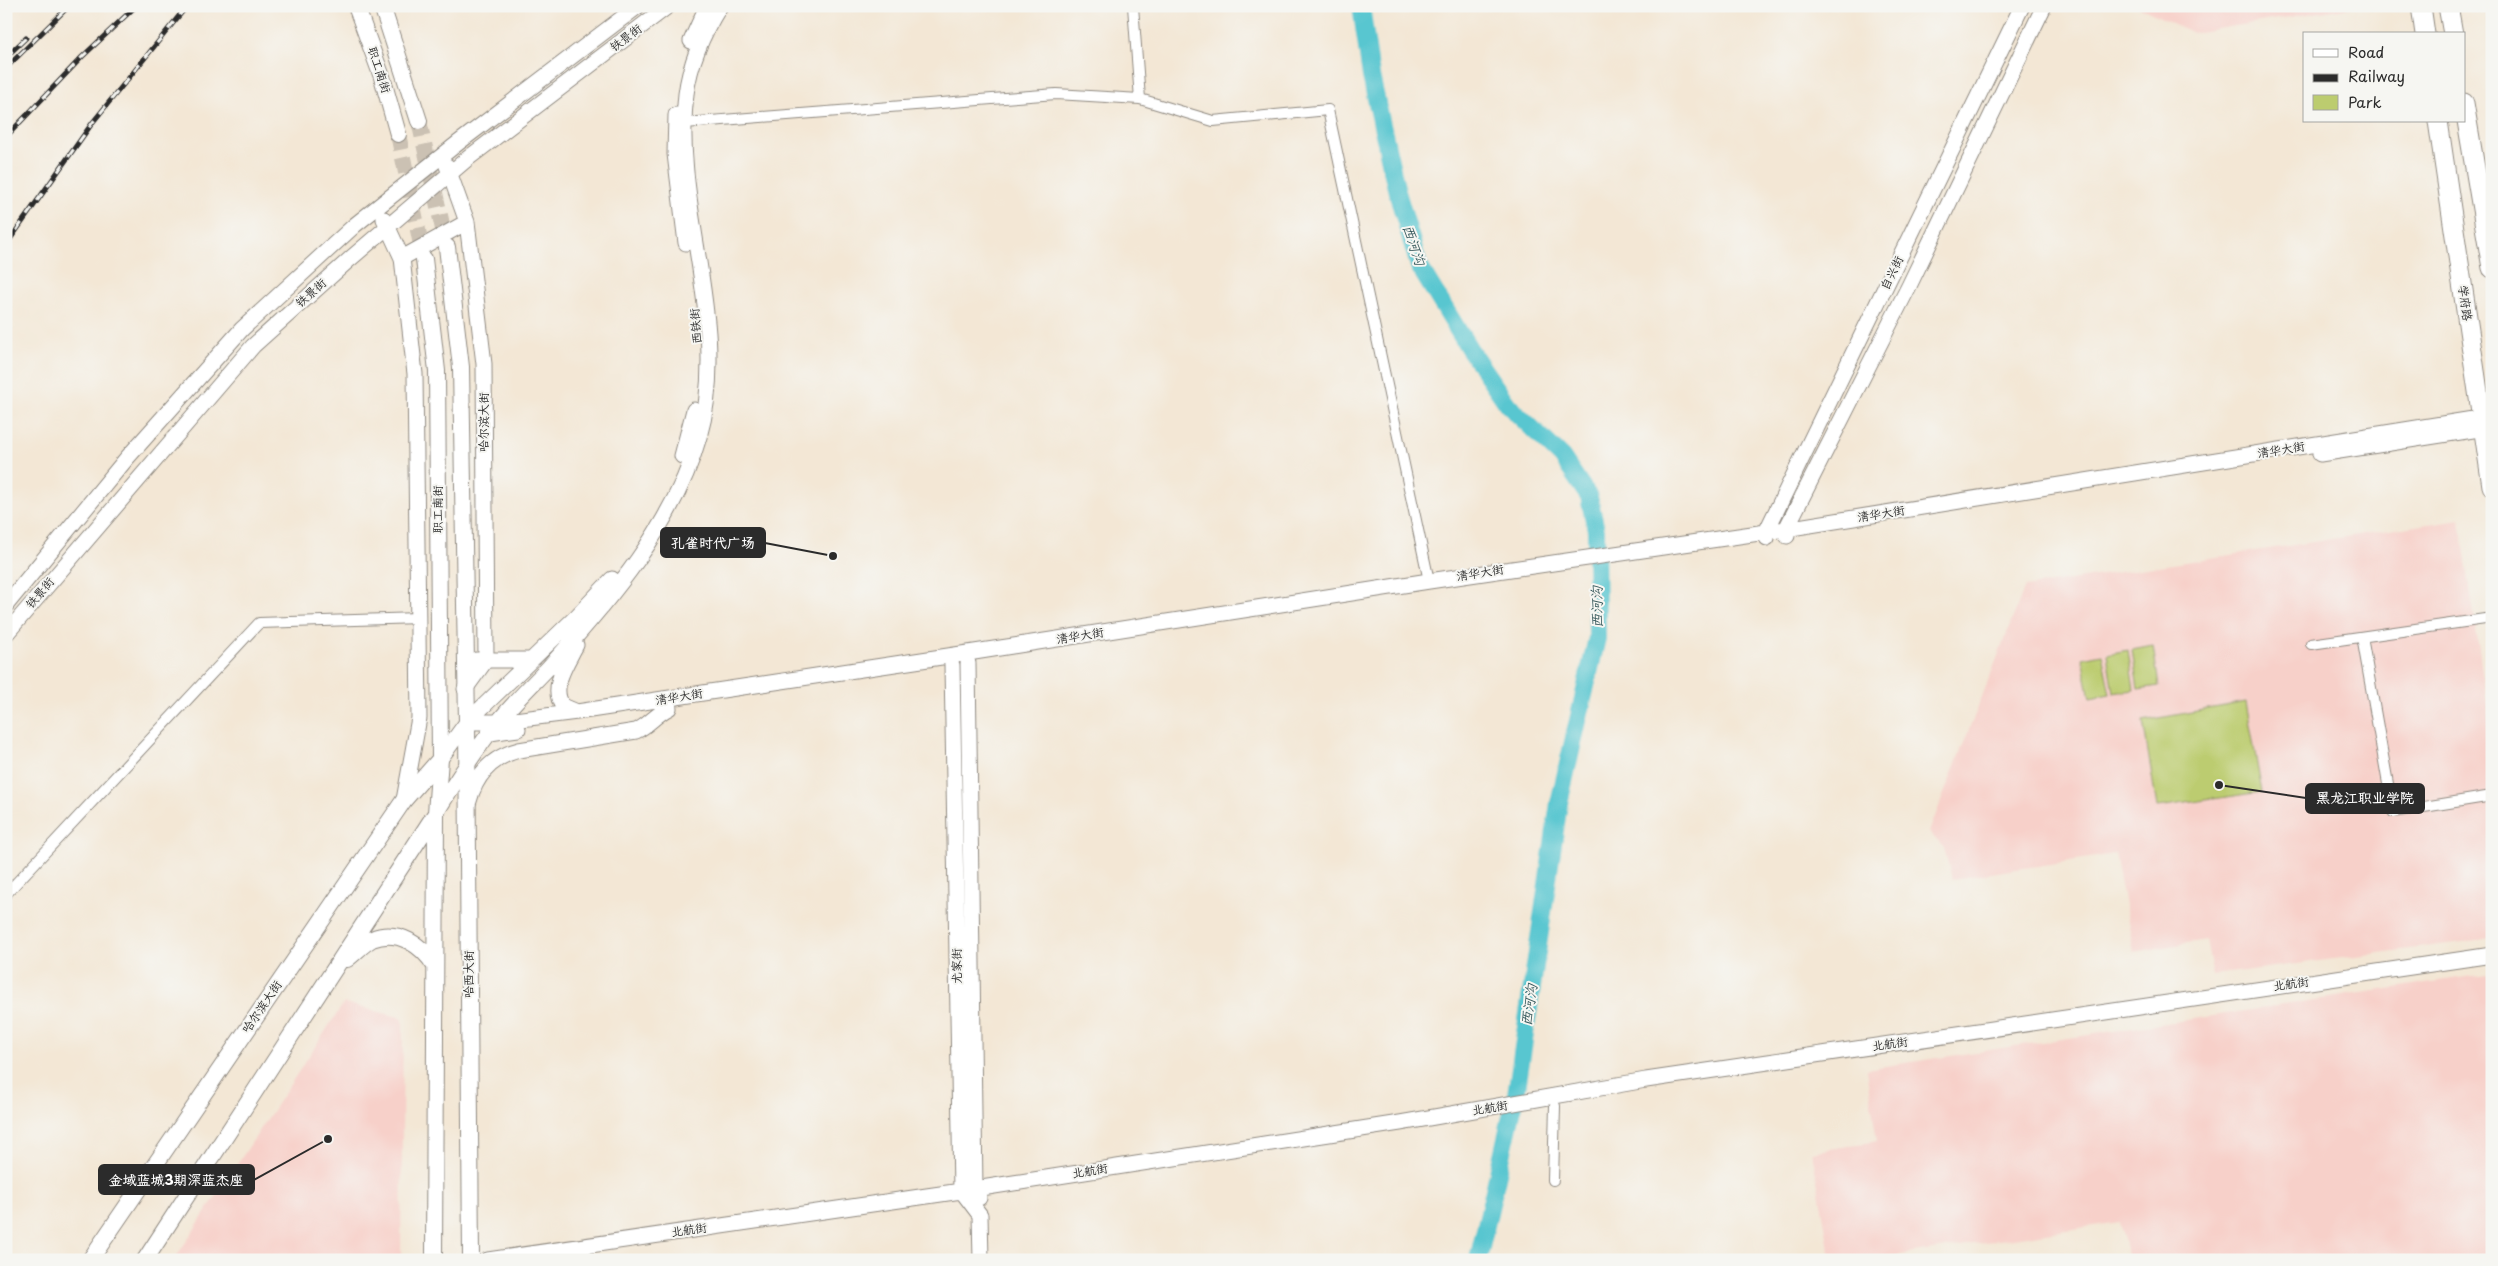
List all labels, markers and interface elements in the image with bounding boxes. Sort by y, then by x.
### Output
street label: 铁景街 [606,19,645,55]
legend [2303,32,2466,122]
text: Road [2348,40,2384,63]
street label: 职工南街 [364,44,396,95]
text: Railway [2348,64,2405,87]
text: Park [2348,90,2382,113]
water label: 西河沟 [1398,222,1432,270]
street label: 自兴街 [1875,252,1907,293]
street label: 铁景街 [291,274,330,311]
street label: 学府路 [2455,284,2477,322]
street label: 西铁街 [684,307,706,345]
street label: 哈尔滨大街 [474,392,492,452]
street label: 清华大街 [2256,436,2306,462]
street label: 职工南街 [428,485,446,533]
street label: 清华大街 [1856,500,1906,526]
callout: 孔雀时代广场 [661,528,765,557]
text: 孔雀时代广场 [671,532,755,553]
street label: 清华大街 [1455,559,1505,585]
street label: 铁景街 [21,573,58,612]
water label: 西河沟 [1586,584,1607,628]
street label: 清华大街 [1055,622,1105,648]
street label: 清华大街 [654,683,704,709]
callout: 黑龙江职业学院 [2306,784,2424,813]
text: 黑龙江职业学院 [2316,787,2414,808]
street label: 尤家街 [947,948,965,984]
street label: 哈西大街 [459,950,477,998]
street label: 北航街 [2272,972,2310,994]
street label: 哈尔滨大街 [237,977,285,1036]
water label: 西河沟 [1515,981,1542,1027]
street label: 北航街 [1871,1032,1909,1054]
street label: 北航街 [1471,1095,1509,1119]
street label: 北航街 [1071,1158,1109,1182]
callout: 金域蓝城3期深蓝杰座 [99,1165,254,1194]
text: 金域蓝城3期深蓝杰座 [108,1169,244,1190]
street label: 北航街 [670,1218,708,1240]

